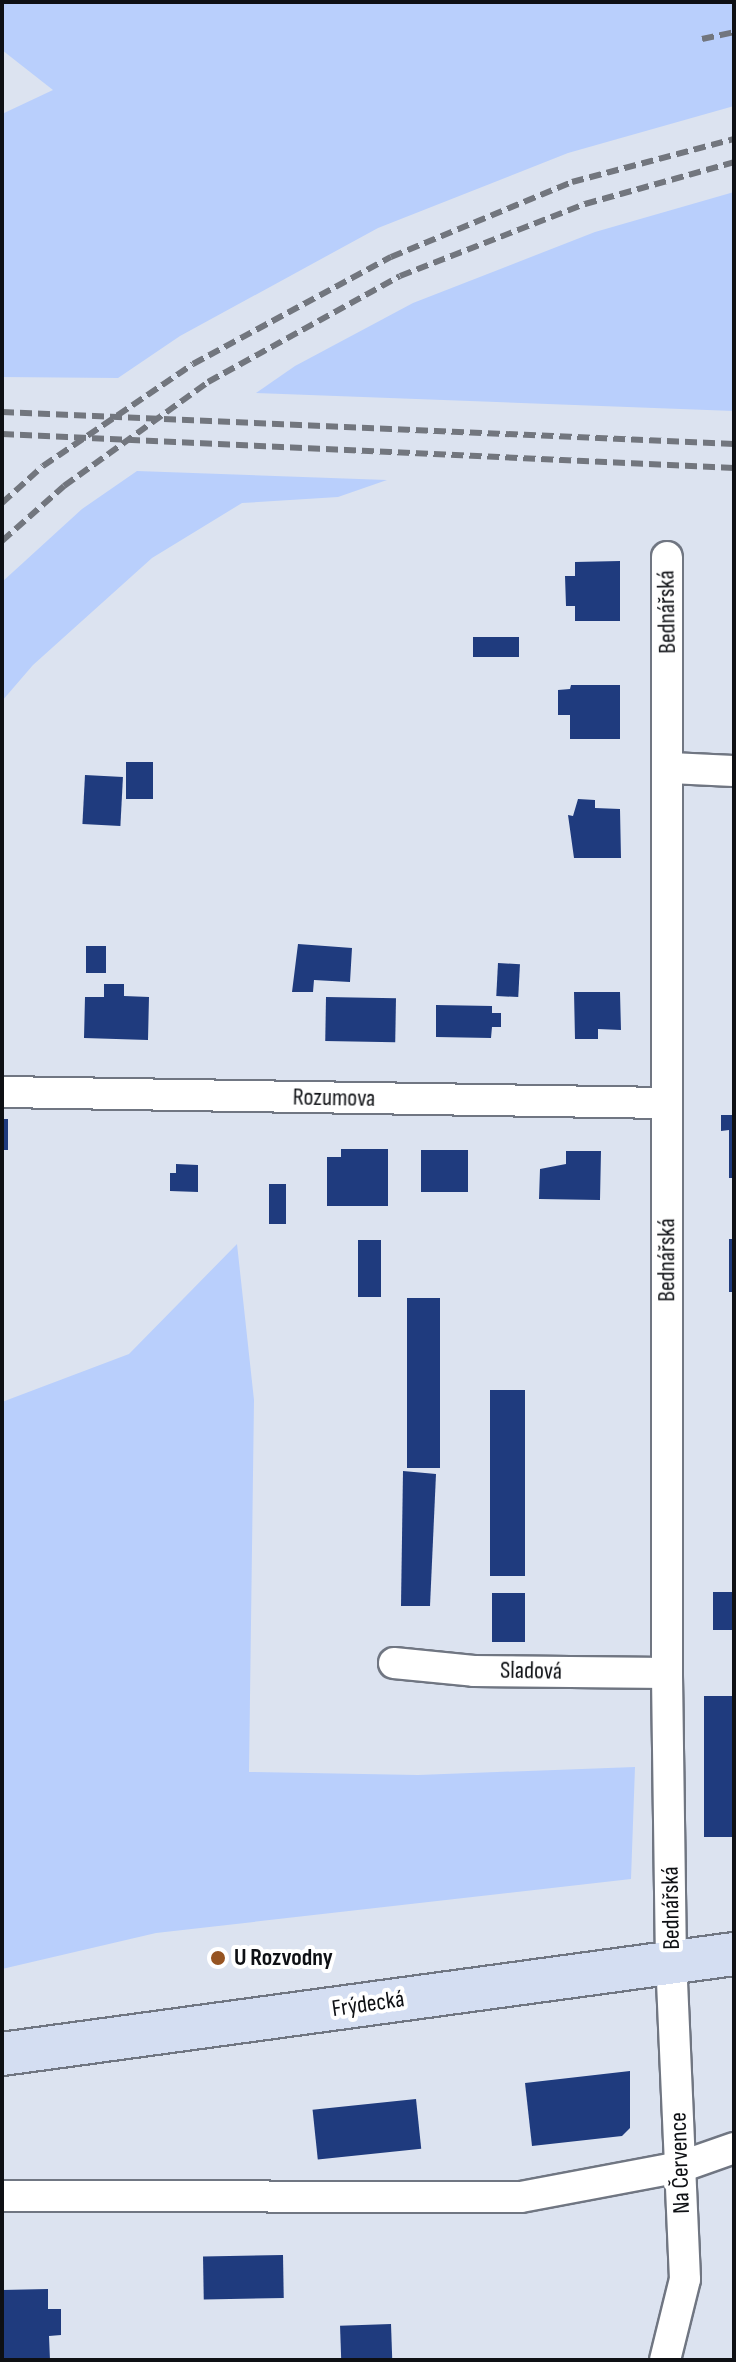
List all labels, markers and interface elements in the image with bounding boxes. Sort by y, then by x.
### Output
street label: Bednářská [652,570,682,654]
street label: Rozumova [292,1083,376,1113]
street label: Bednářská [653,1218,681,1302]
street label: Sladová [500,1656,562,1686]
street label: Bednářská [656,1866,686,1950]
place label: U Rozvodny [234,1944,333,1972]
marker: U Rozvodny [209,1949,227,1967]
street label: Frýdecká [330,1985,406,2023]
street label: Na Července [664,2112,696,2214]

